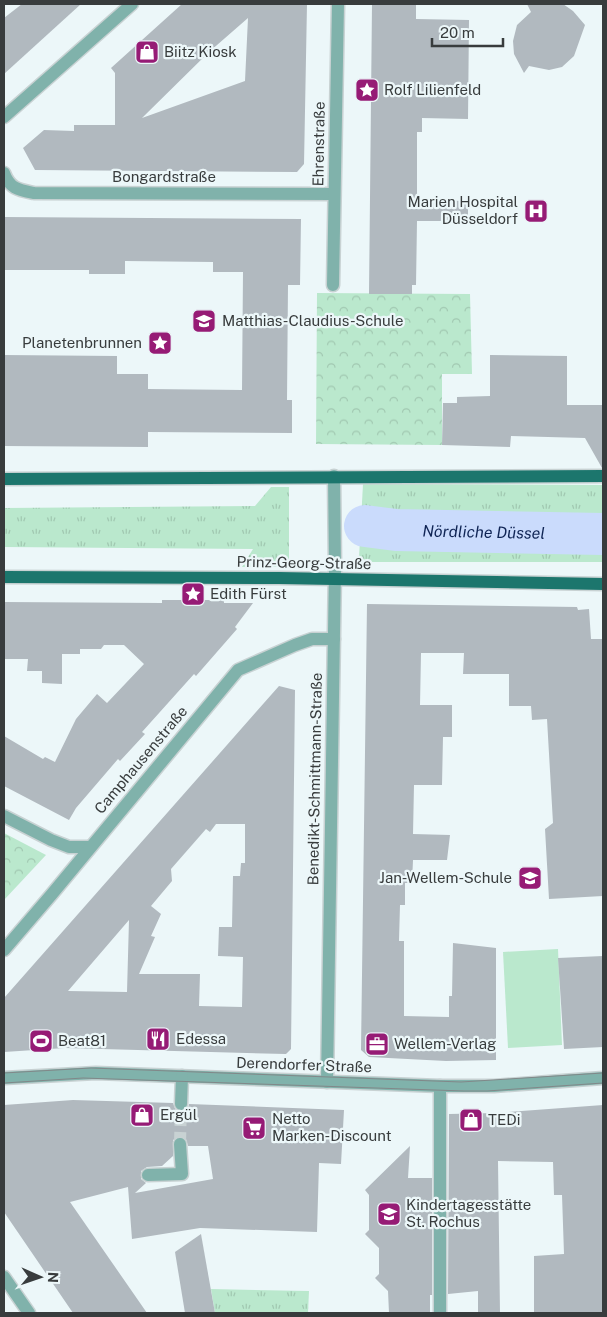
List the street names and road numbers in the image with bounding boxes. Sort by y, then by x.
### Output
street label: Ehrenstraße [309,101,328,187]
street label: Bongardstraße [112,168,216,185]
street label: Prinz-Georg-Straße [237,553,372,572]
street label: Benedikt-Schmittmann-Straße [304,673,325,885]
street label: Camphausenstraße [91,702,191,817]
street label: Derendorfer Straße [236,1054,372,1075]

